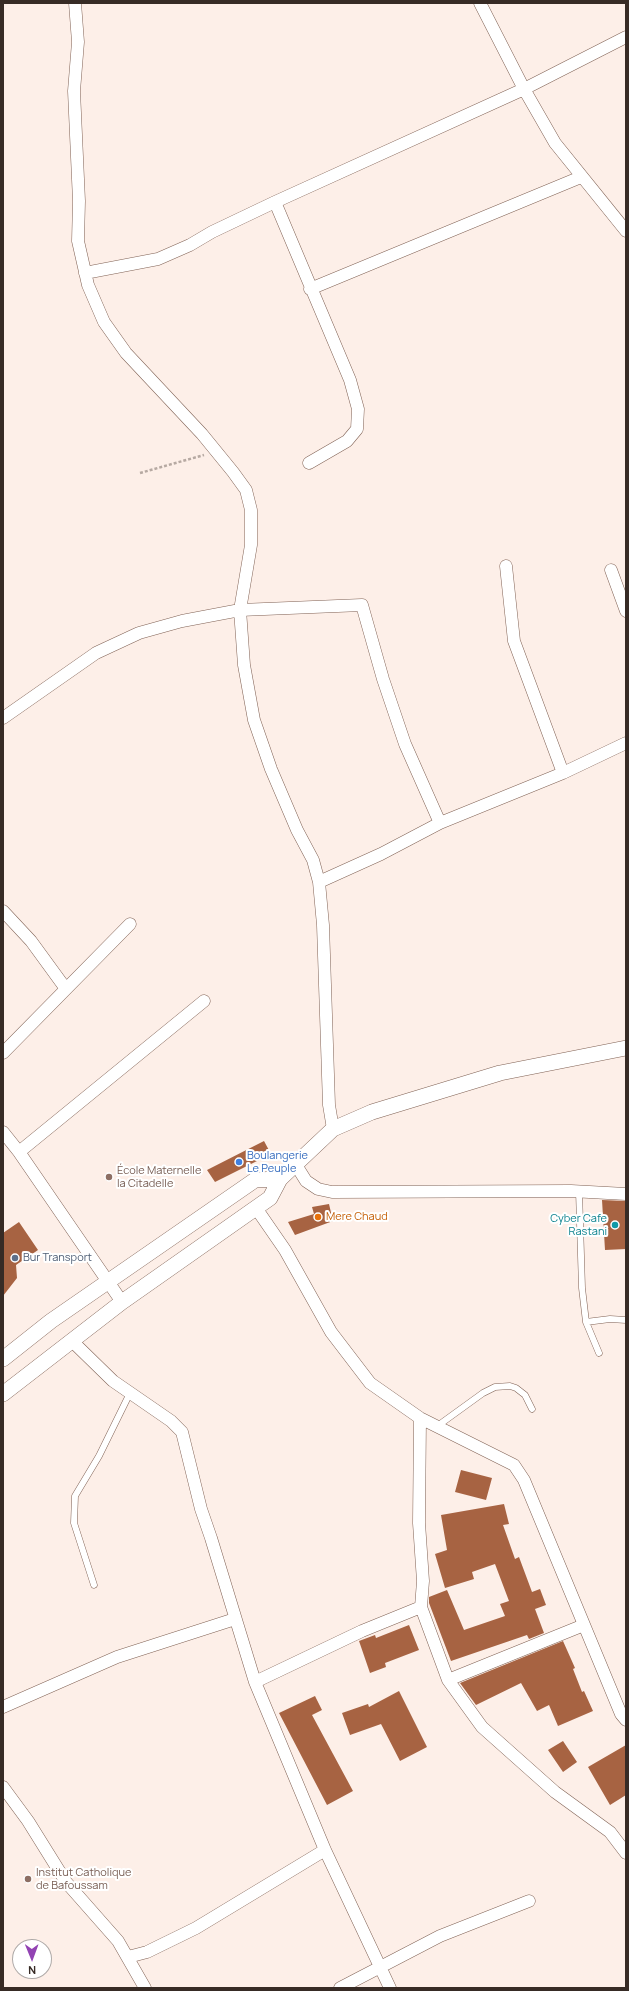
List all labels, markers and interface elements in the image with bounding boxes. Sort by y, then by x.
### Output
place label: Boulangerie Le Peuple [247,1149,308,1175]
marker: Boulangerie Le Peuple [234,1157,244,1167]
place label: École Maternelle la Citadelle [117,1164,201,1190]
marker: École Maternelle la Citadelle [104,1172,114,1182]
place label: Mere Chaud [326,1210,388,1224]
marker: Mere Chaud [313,1212,323,1222]
place label: Cyber Cafe Rastani [550,1212,607,1238]
marker: Cyber Cafe Rastani [610,1220,620,1230]
place label: Bur Transport [23,1251,92,1265]
marker: Bur Transport [10,1253,20,1263]
place label: Institut Catholique de Bafoussam [36,1866,131,1892]
marker: Institut Catholique de Bafoussam [23,1874,33,1884]
north arrow [12,1939,52,1979]
text: N [28,1963,36,1978]

